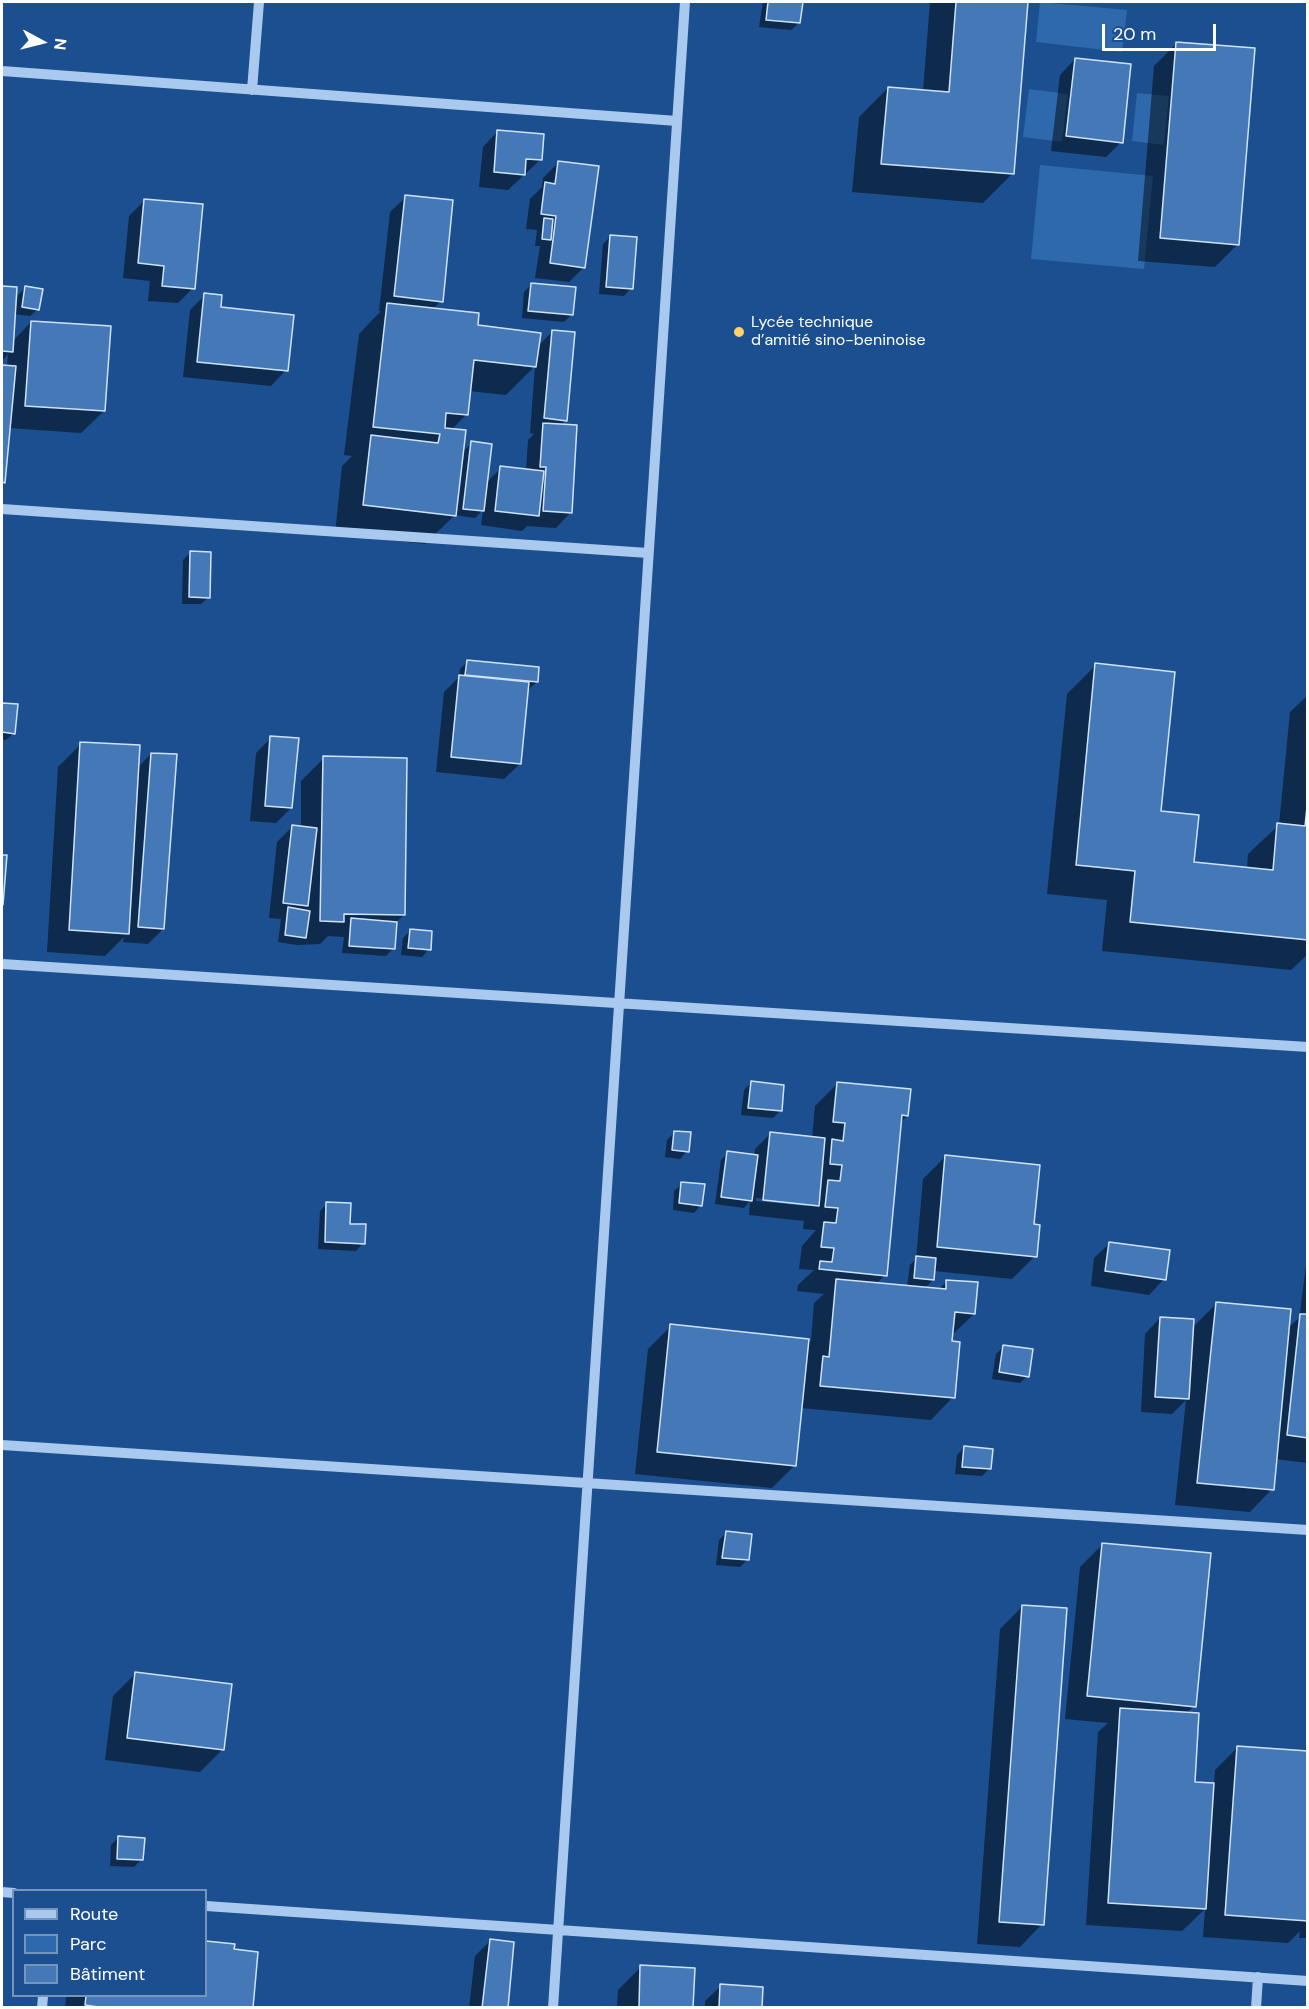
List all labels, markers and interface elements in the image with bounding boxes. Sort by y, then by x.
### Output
north arrow [12,12,72,72]
scale bar [1105,12,1219,50]
text: 20 m [1113,22,1156,46]
text: N [49,37,71,51]
place label: Lycée technique d’amitié sino-beninoise [751,313,926,351]
marker: Lycée technique d’amitié sino-beninoise [732,325,746,339]
legend [12,1889,207,1997]
text: Route [70,1902,118,1926]
text: Parc [70,1932,106,1956]
text: Bâtiment [70,1962,145,1986]

